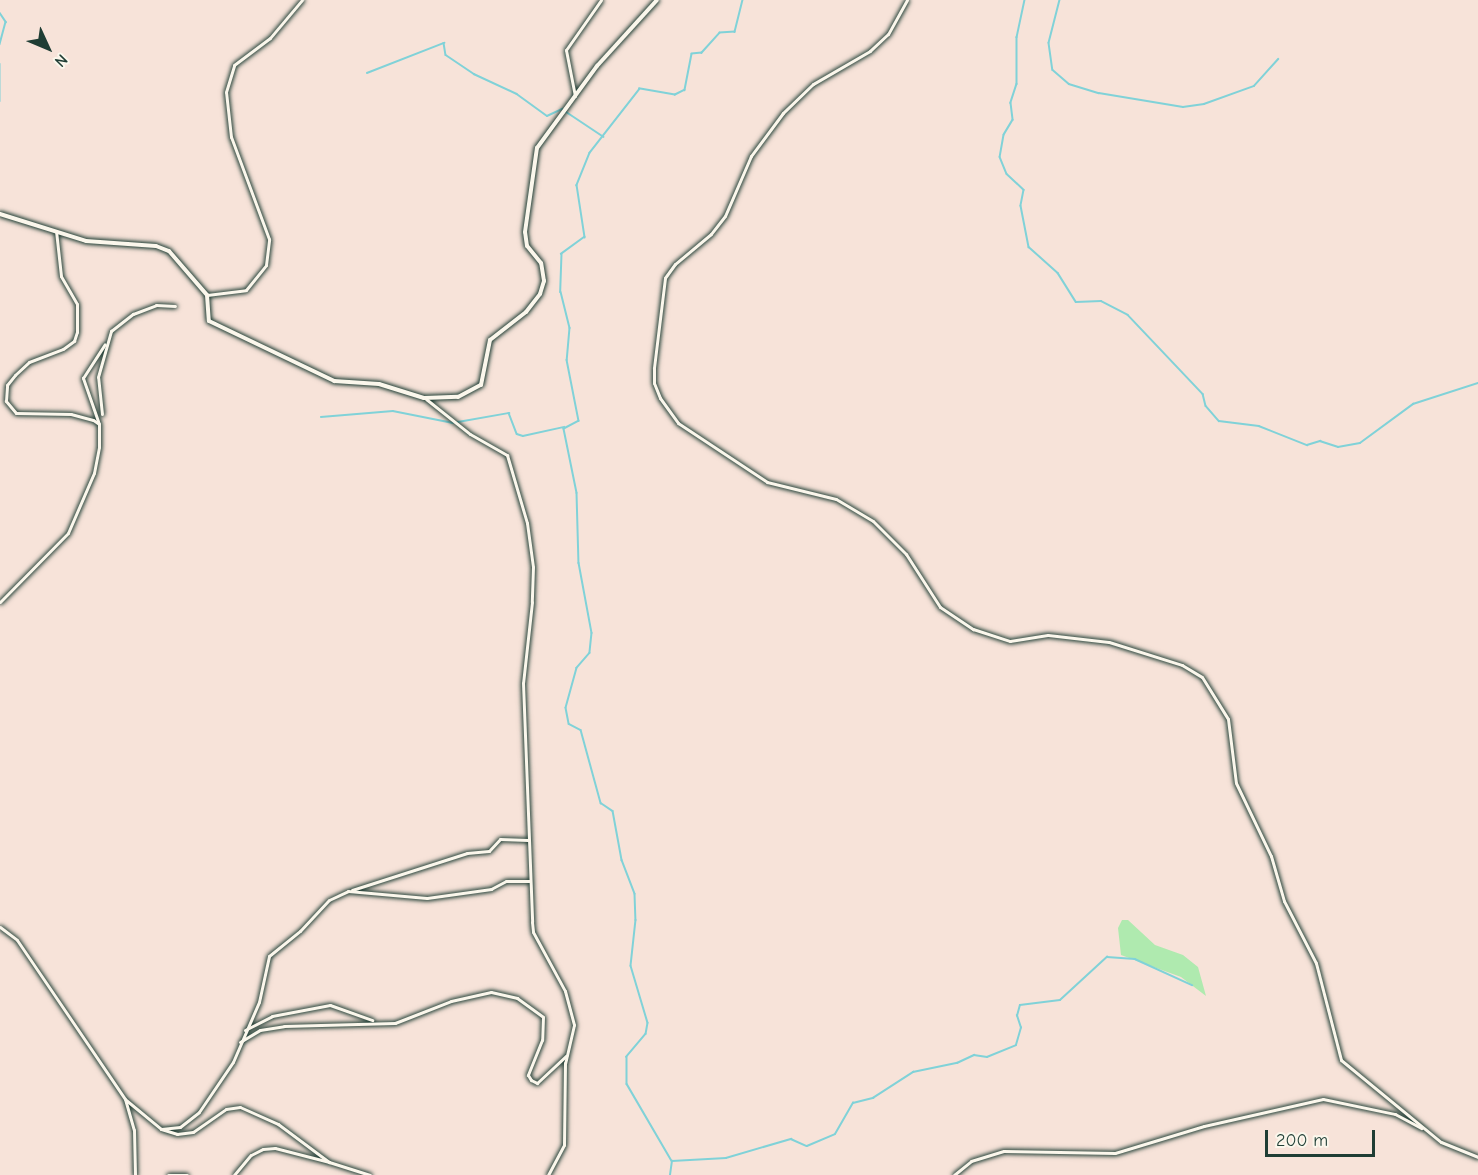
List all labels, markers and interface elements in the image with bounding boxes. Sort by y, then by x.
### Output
north arrow [18,18,78,78]
text: N [51,50,71,71]
scale bar [1268,1118,1378,1156]
text: 200 m [1276,1130,1328,1151]

